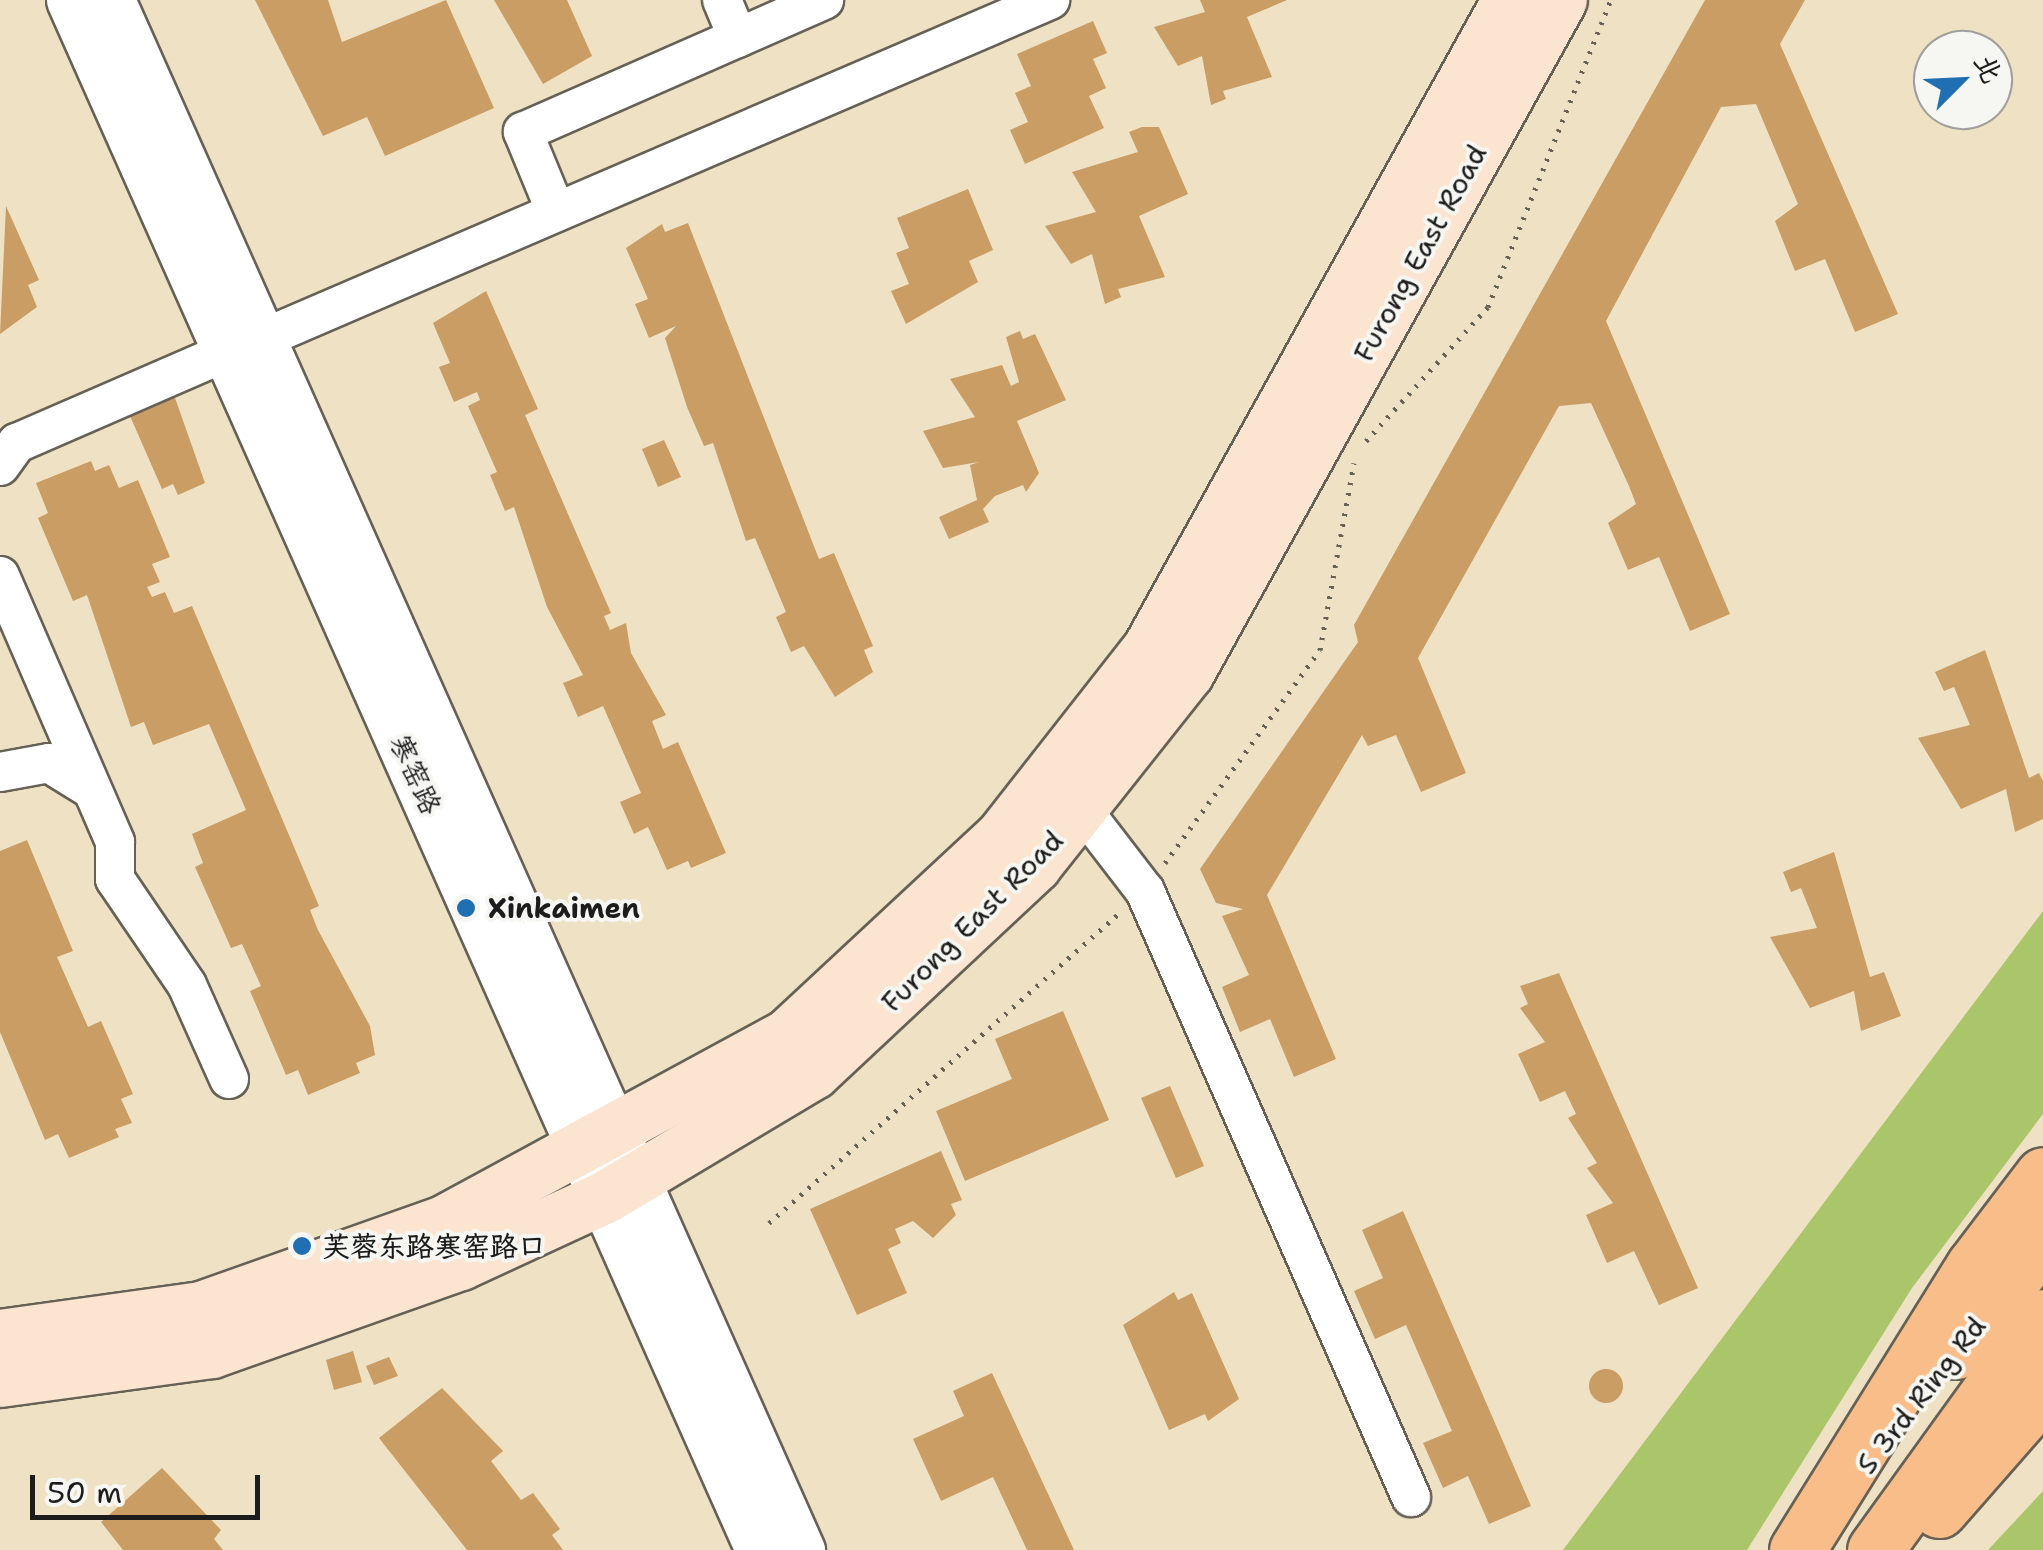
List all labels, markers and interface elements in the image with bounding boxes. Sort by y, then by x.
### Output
north arrow [1913,30,2013,130]
text: 北 [1966,48,2012,89]
street label: Furong East Road [1346,139,1494,367]
street label: 寒窑路 [384,729,448,819]
street label: Furong East Road [874,823,1070,1019]
place label: Xinkaimen [488,891,640,925]
marker: Xinkaimen [453,895,479,921]
place label: 芙蓉东路寒窑路口 [322,1229,546,1263]
marker: 芙蓉东路寒窑路口 [291,1235,313,1257]
street label: S 3rd Ring Rd [1849,1310,1993,1480]
scale bar [35,1455,265,1517]
text: 50 m [47,1472,122,1513]

